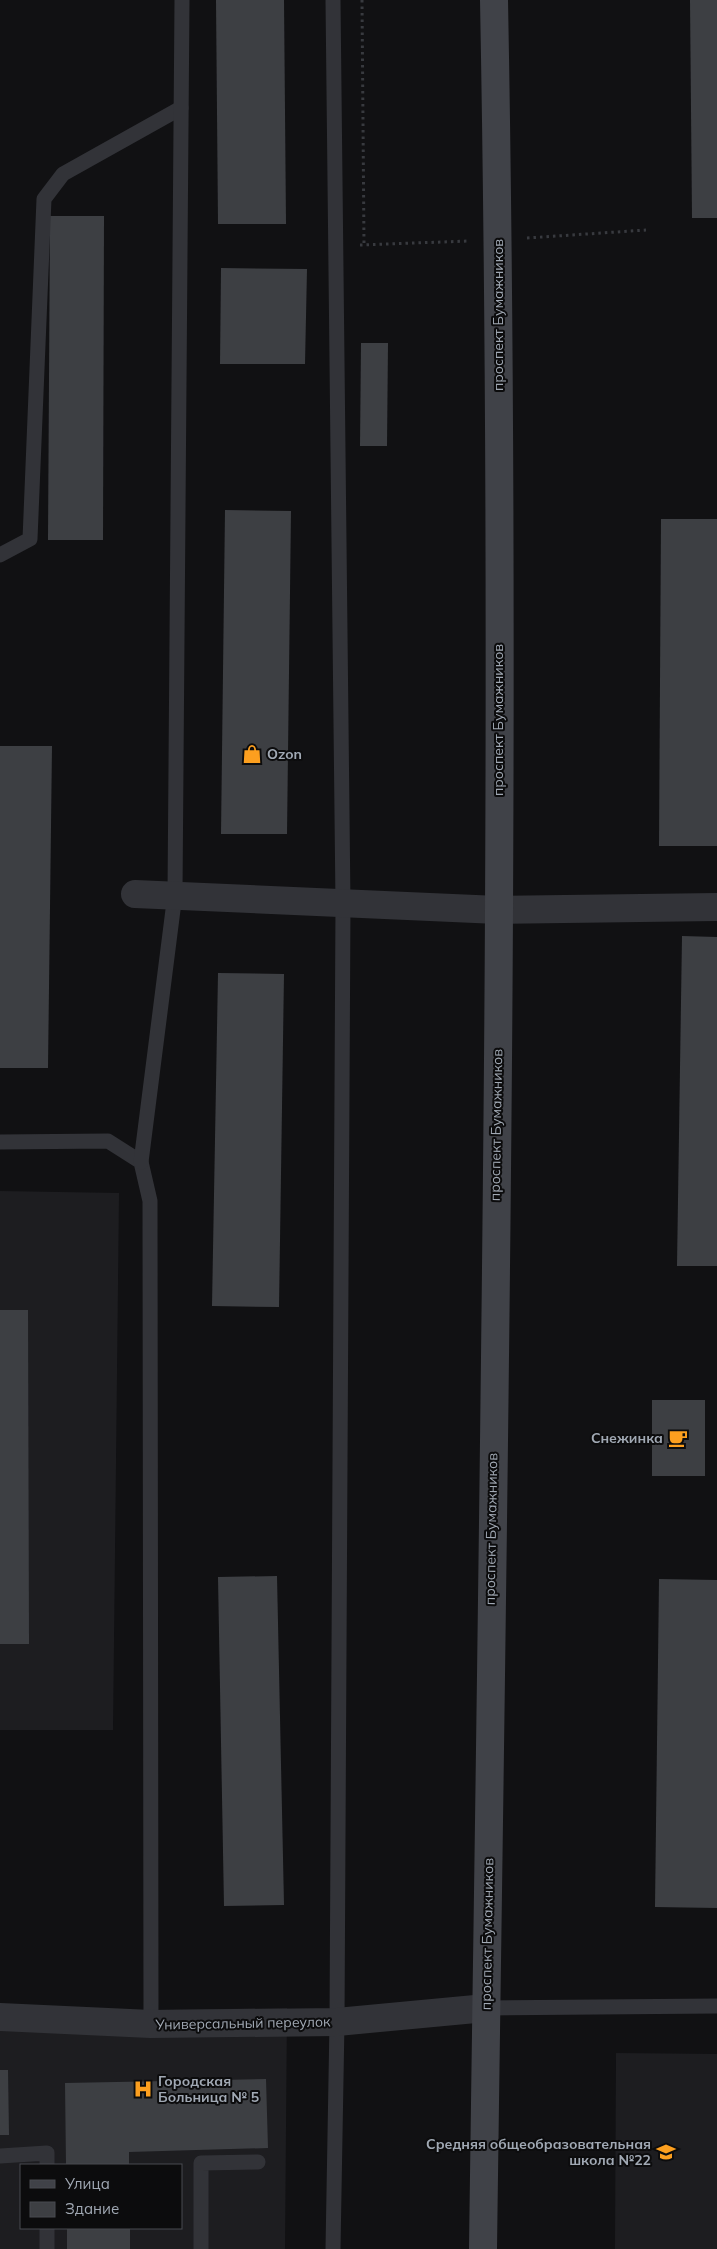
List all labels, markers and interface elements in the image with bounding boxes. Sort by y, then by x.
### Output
street label: проспект Бумажников [489,239,507,391]
street label: проспект Бумажников [489,644,507,796]
shop icon: Ozon [241,743,263,765]
place label: Ozon [267,745,302,763]
street label: проспект Бумажников [486,1049,506,1201]
cafe icon: Снежинка [667,1427,689,1449]
place label: Снежинка [591,1429,663,1447]
street label: проспект Бумажников [481,1453,501,1605]
street label: проспект Бумажников [477,1858,497,2010]
street label: Универсальный переулок [154,2012,331,2034]
place label: Городская Больница № 5 [158,2072,259,2106]
hospital icon: Городская Больница № 5 [132,2078,154,2100]
place label: Средняя общеобразовательная школа №22 [426,2135,651,2169]
school or university icon: Средняя общеобразовательная школа №22 [655,2141,677,2163]
legend [20,2164,182,2229]
text: Улица [64,2174,110,2193]
text: Здание [65,2199,119,2218]

